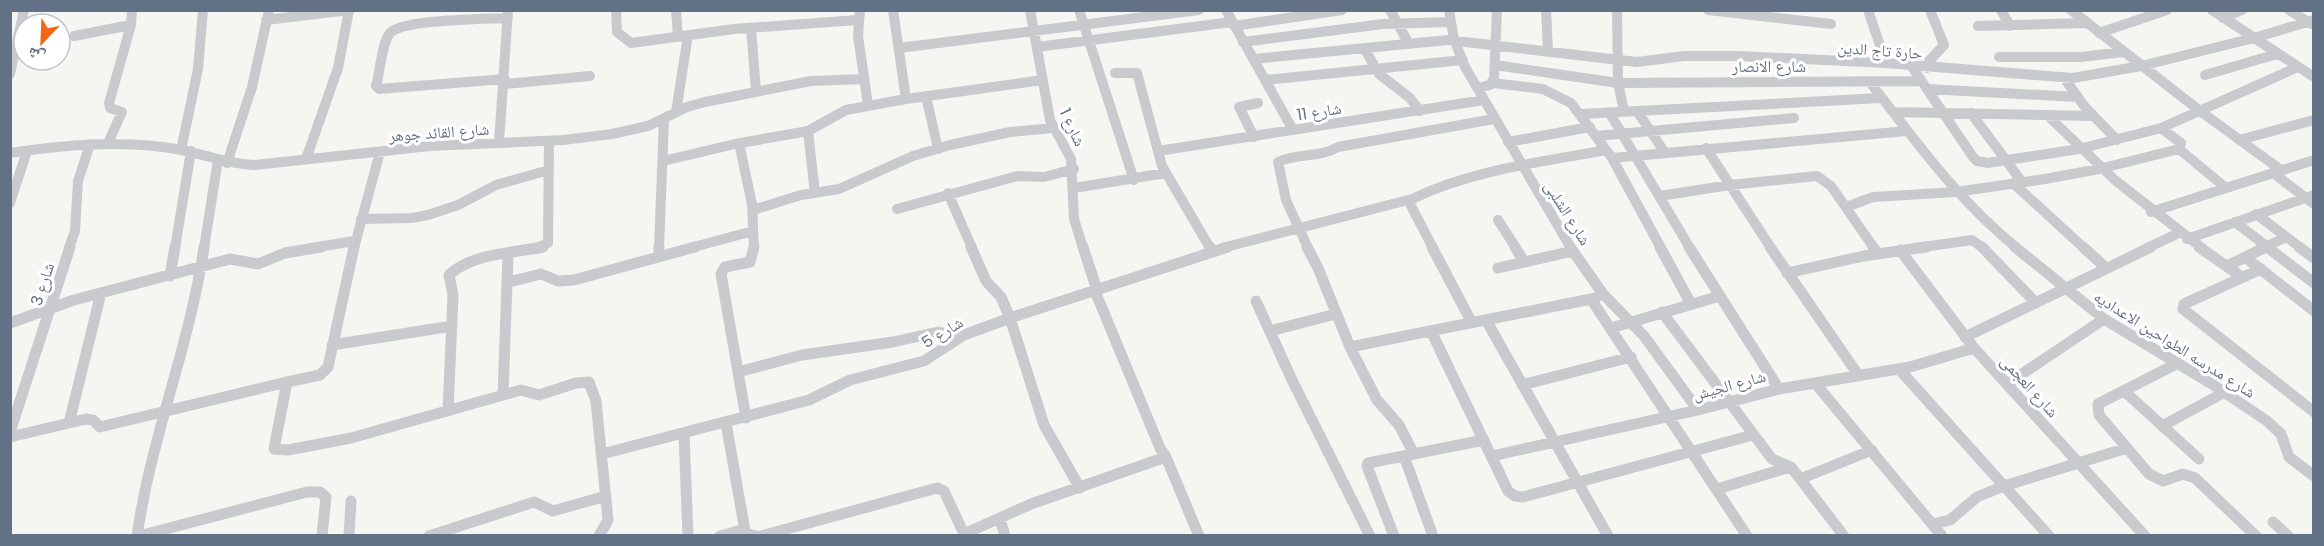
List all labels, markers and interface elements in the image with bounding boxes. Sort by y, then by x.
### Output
north arrow [12,12,72,72]
street label: حارة تاج الدين [1837,36,1923,65]
text: ش [24,41,49,69]
street label: شارع الانصار [1731,55,1806,78]
street label: شارع 11 [1295,97,1343,126]
street label: شارع 1 [1054,104,1091,150]
street label: شارع القائد جوهر [387,118,490,148]
street label: شارع الشلبى [1539,177,1596,250]
street label: شارع 3 [25,260,60,309]
street label: شارع مدرسه الطواحين الاعداديه [2089,285,2260,404]
street label: شارع 5 [917,311,967,354]
street label: شارع العجمى [1995,350,2064,423]
street label: شارع الجيش [1690,365,1768,406]

